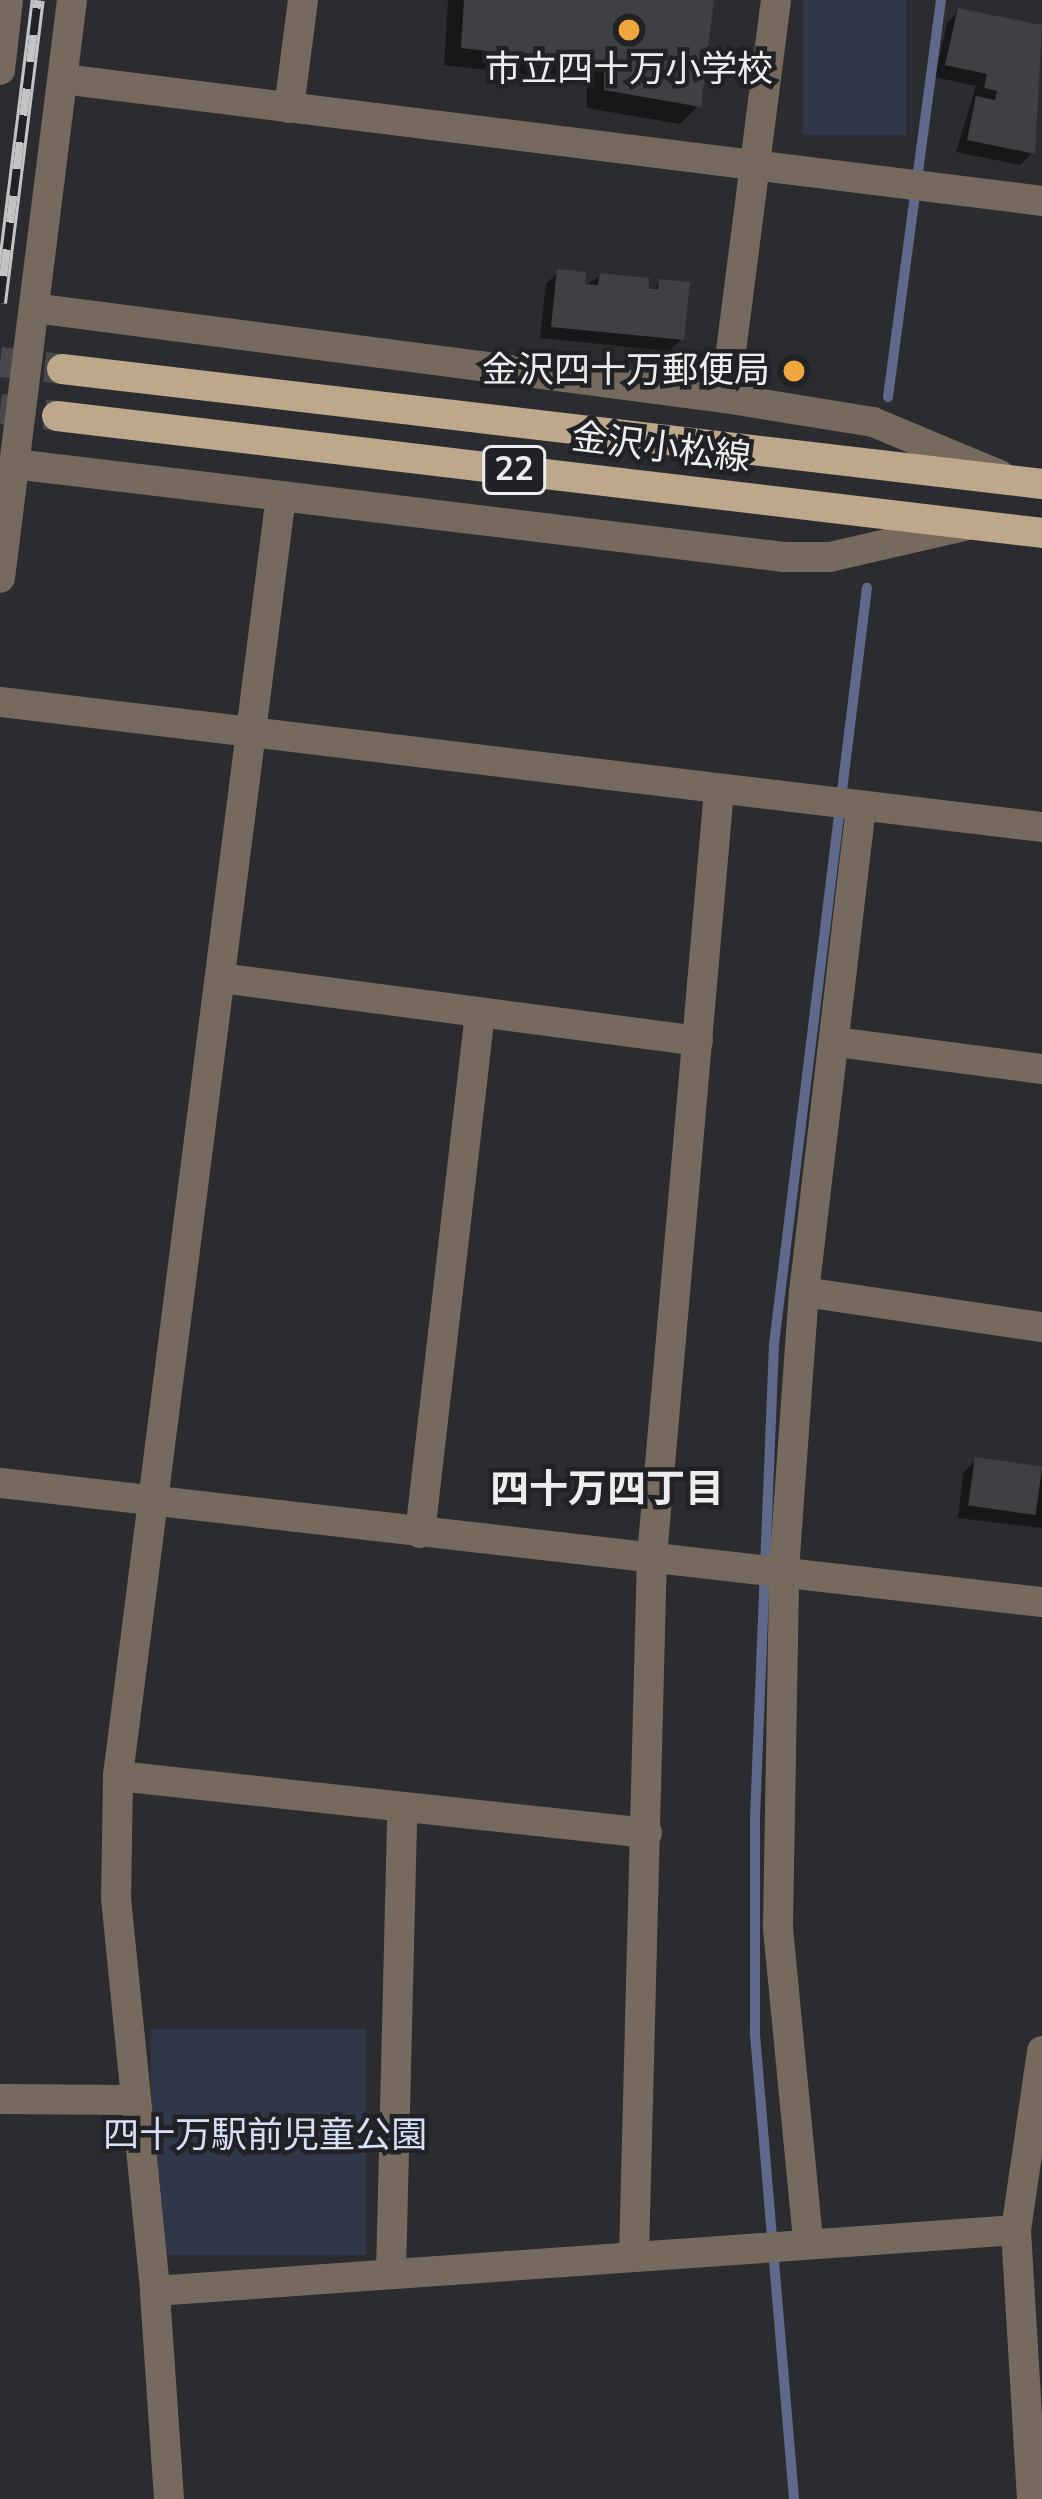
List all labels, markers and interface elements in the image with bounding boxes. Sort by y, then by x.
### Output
marker: 市立四十万小学校 [616,17,642,43]
place label: 市立四十万小学校 [485,48,773,92]
place label: 金沢四十万郵便局 [482,349,770,393]
marker: 金沢四十万郵便局 [781,358,807,384]
street label: 金沢小松線 [569,416,753,480]
road number: 22 [481,443,547,497]
district label: 四十万四丁目 [490,1467,724,1513]
park label: 四十万駅前児童公園 [103,2114,427,2158]

